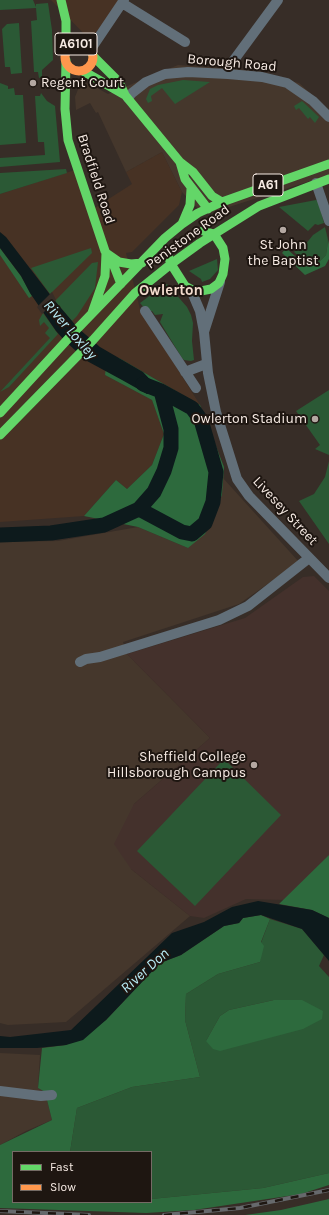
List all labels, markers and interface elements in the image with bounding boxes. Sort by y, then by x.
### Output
road number: A6101 [55,33,97,55]
street label: Borough Road [187,51,277,75]
place label: Regent Court [41,75,124,91]
marker: Regent Court [28,78,38,88]
street label: Bradfield Road [74,132,118,226]
road number: A61 [253,174,283,196]
street label: Penistone Road [143,201,233,273]
marker: St John the Baptist [278,225,288,235]
place label: St John the Baptist [248,237,318,270]
district label: Owlerton [139,282,203,300]
water label: River Loxley [40,297,100,363]
place label: Owlerton Stadium [191,411,307,427]
marker: Owlerton Stadium [310,414,320,424]
street label: Livesey Street [249,473,321,549]
place label: Sheffield College Hillsborough Campus [107,749,246,782]
marker: Sheffield College Hillsborough Campus [249,760,259,770]
water label: River Don [117,945,173,997]
legend [12,1151,152,1203]
text: Fast [50,1160,73,1174]
text: Slow [50,1180,76,1194]

